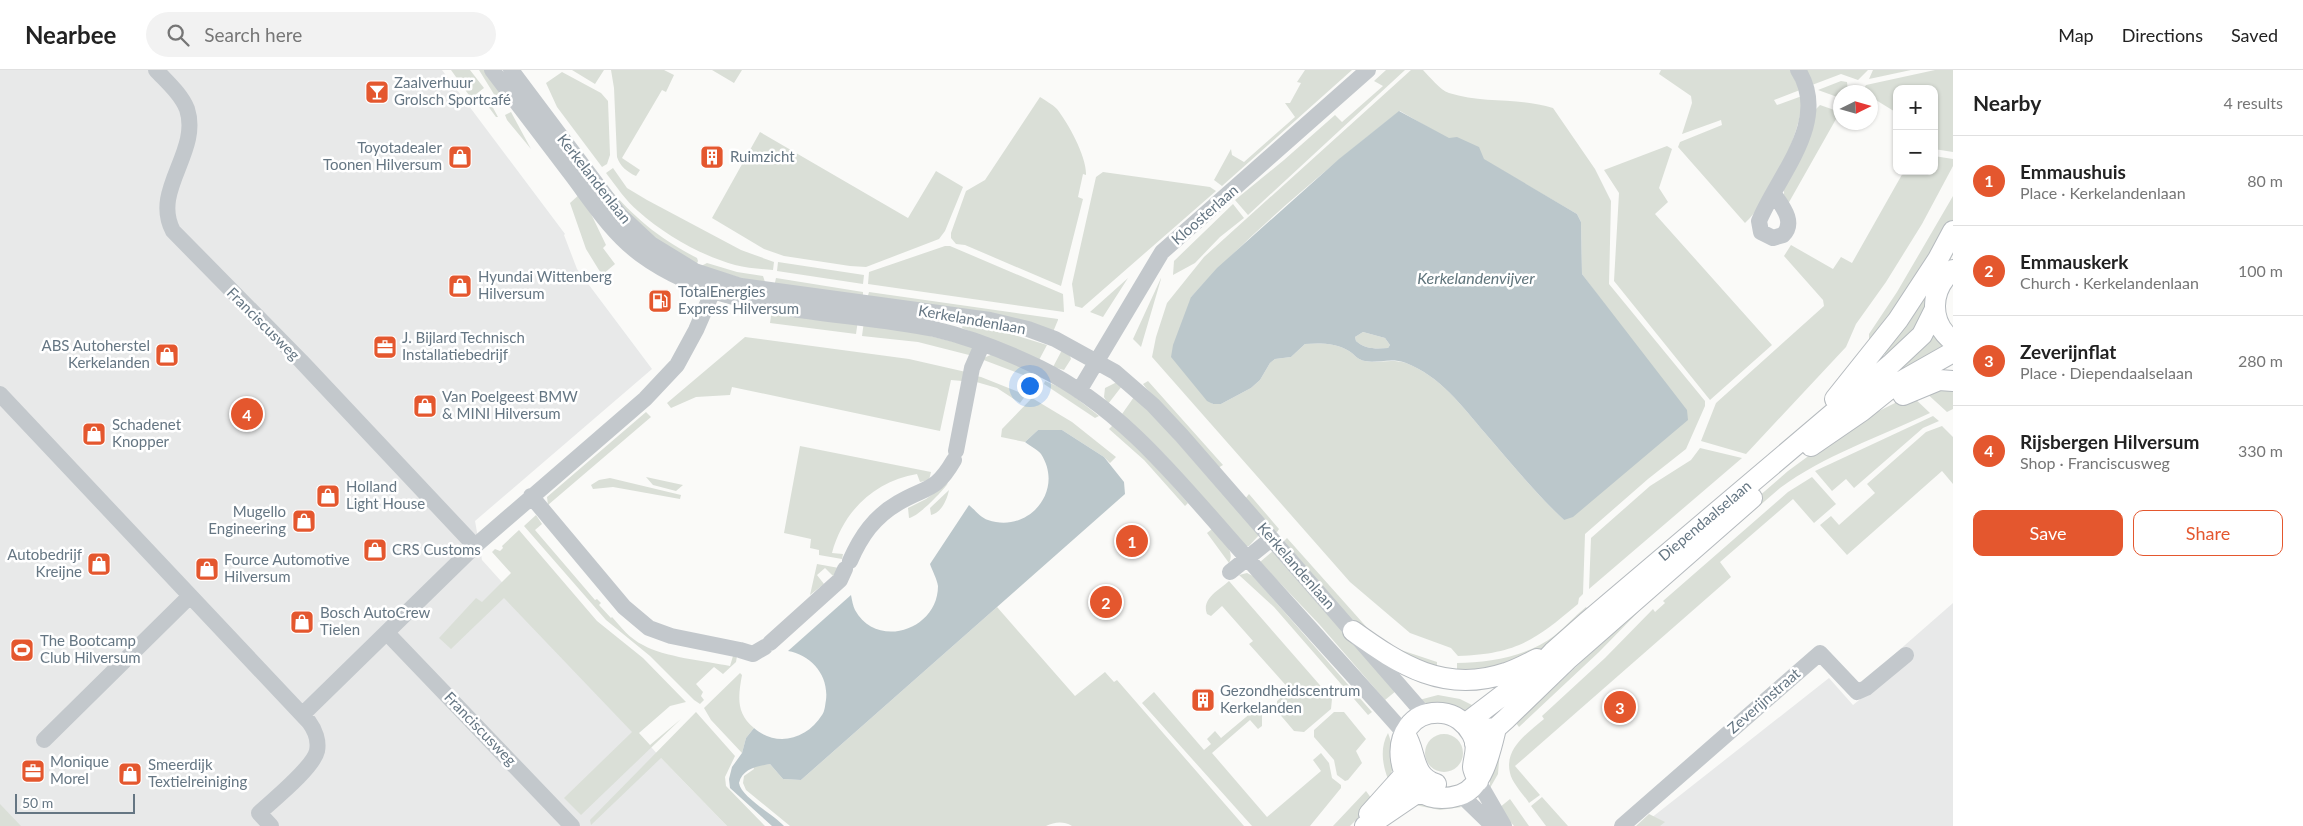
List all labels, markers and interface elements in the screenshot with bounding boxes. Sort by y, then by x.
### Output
search box [146,12,496,57]
text: Nearbee [25,20,116,49]
icon: search [164,21,192,49]
text: Search here [204,23,302,46]
text: Map [2058,24,2094,46]
text: Directions [2122,24,2203,46]
text: Saved [2231,24,2278,46]
place label: Zaalverhuur Grolsch Sportcafé [394,73,511,108]
bar icon: Zaalverhuur Grolsch Sportcafé [364,79,390,105]
north arrow [1833,85,1878,130]
map controls [1893,85,1938,175]
button: + [1893,85,1938,130]
text: Nearby [1973,90,2041,115]
text: 4 results [2223,93,2283,112]
street label: Kerkelandenlaan [554,130,635,227]
button: − [1893,130,1938,175]
place label: Toyotadealer Toonen Hilversum [323,138,443,173]
shop icon: Toyotadealer Toonen Hilversum [447,144,473,170]
building icon: Ruimzicht [699,144,725,170]
place label: Ruimzicht [730,147,795,165]
text: Emmaushuis [2020,160,2126,183]
text: 1 [1984,171,1994,190]
text: 80 m [2247,171,2283,190]
street label: Kloosterlaan [1167,180,1241,248]
text: Place · Kerkelandenlaan [2020,183,2186,202]
text: Emmauskerk [2020,250,2128,273]
text: 2 [1984,261,1994,280]
text: 100 m [2238,261,2283,280]
place label: Hyundai Wittenberg Hilversum [478,267,612,302]
water label: Kerkelandenvijver [1417,268,1535,287]
shop icon: Hyundai Wittenberg Hilversum [447,273,473,299]
text: Church · Kerkelandenlaan [2020,273,2199,292]
place label: TotalEnergies Express Hilversum [678,282,799,317]
street label: Franciscusweg [224,283,304,364]
fuel station icon: TotalEnergies Express Hilversum [647,288,673,314]
street label: Kerkelandenlaan [917,301,1027,337]
place label: J. Bijlard Technisch Installatiebedrijf [402,328,525,363]
office icon: J. Bijlard Technisch Installatiebedrijf [372,334,398,360]
place label: ABS Autoherstel Kerkelanden [41,336,150,371]
text: Zeverijnflat [2020,340,2116,363]
shop icon: ABS Autoherstel Kerkelanden [154,342,180,368]
text: 3 [1984,351,1994,370]
text: 280 m [2238,351,2283,370]
text: Place · Diependaalselaan [2020,363,2193,382]
your location [1017,373,1043,399]
place label: Van Poelgeest BMW & MINI Hilversum [442,387,578,422]
shop icon: Van Poelgeest BMW & MINI Hilversum [412,393,438,419]
pin: 4 [231,395,263,433]
place label: Schadenet Knopper [112,415,182,450]
shop icon: Schadenet Knopper [81,421,107,447]
text: Rijsbergen Hilversum [2020,430,2199,453]
text: 4 [1984,441,1994,460]
text: 330 m [2238,441,2283,460]
text: Shop · Franciscusweg [2020,453,2170,472]
street label: Diependaalselaan [1654,476,1754,564]
place label: Holland Light House [346,477,425,512]
shop icon: Holland Light House [315,483,341,509]
place label: Mugello Engineering [208,502,286,537]
shop icon: Mugello Engineering [291,508,317,534]
button: Save [1973,510,2123,556]
button: Share [2133,510,2283,556]
street label: Kerkelandenlaan [1254,518,1339,612]
pin: 1 [1116,522,1148,560]
shop icon: CRS Customs [362,537,388,563]
place label: CRS Customs [392,540,481,558]
place label: Autobedrijf Kreijne [7,545,83,580]
place label: Fource Automotive Hilversum [224,550,350,585]
shop icon: Autobedrijf Kreijne [86,551,112,577]
shop icon: Fource Automotive Hilversum [194,556,220,582]
pin: 2 [1090,583,1122,621]
place label: Bosch AutoCrew Tielen [320,603,430,638]
shop icon: Bosch AutoCrew Tielen [289,609,315,635]
place label: The Bootcamp Club Hilversum [40,631,141,666]
sports icon: The Bootcamp Club Hilversum [9,637,35,663]
street label: Zeverijnstraat [1723,663,1804,737]
place label: Gezondheidscentrum Kerkelanden [1220,681,1360,716]
building icon: Gezondheidscentrum Kerkelanden [1190,687,1216,713]
street label: Franciscusweg [441,688,521,769]
pin: 3 [1604,688,1636,726]
place label: Monique Morel [50,752,109,787]
place label: Smeerdijk Textielreiniging [148,755,247,790]
office icon: Monique Morel [20,758,46,784]
shop icon: Smeerdijk Textielreiniging [117,761,143,787]
scale bar [15,791,135,814]
text: 50 m [22,794,53,811]

